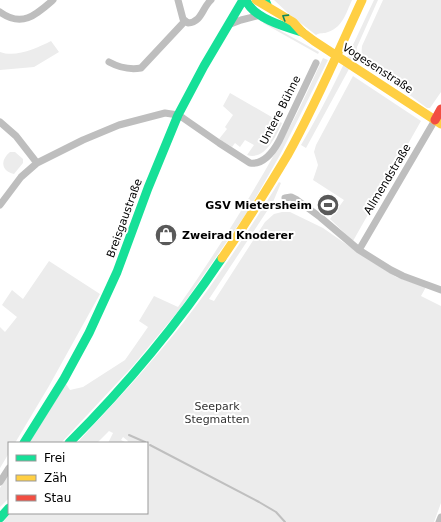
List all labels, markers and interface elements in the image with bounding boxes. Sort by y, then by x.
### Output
one-way arrow [282,15,289,22]
street label: Vogesenstraße [340,41,416,96]
street label: Untere Bühne [257,73,304,147]
street label: Allmendstraße [361,141,414,217]
street label: Breisgaustraße [104,177,145,259]
sports icon: GSV Mietersheim [315,192,341,218]
place label: GSV Mietersheim [205,199,312,212]
shop icon: Zweirad Knoderer [153,222,179,248]
place label: Zweirad Knoderer [182,229,294,242]
park label: Seepark Stegmatten [185,400,249,426]
legend [8,442,148,514]
text: Frei [44,451,65,465]
text: Zäh [44,471,67,485]
text: Stau [44,491,71,505]

